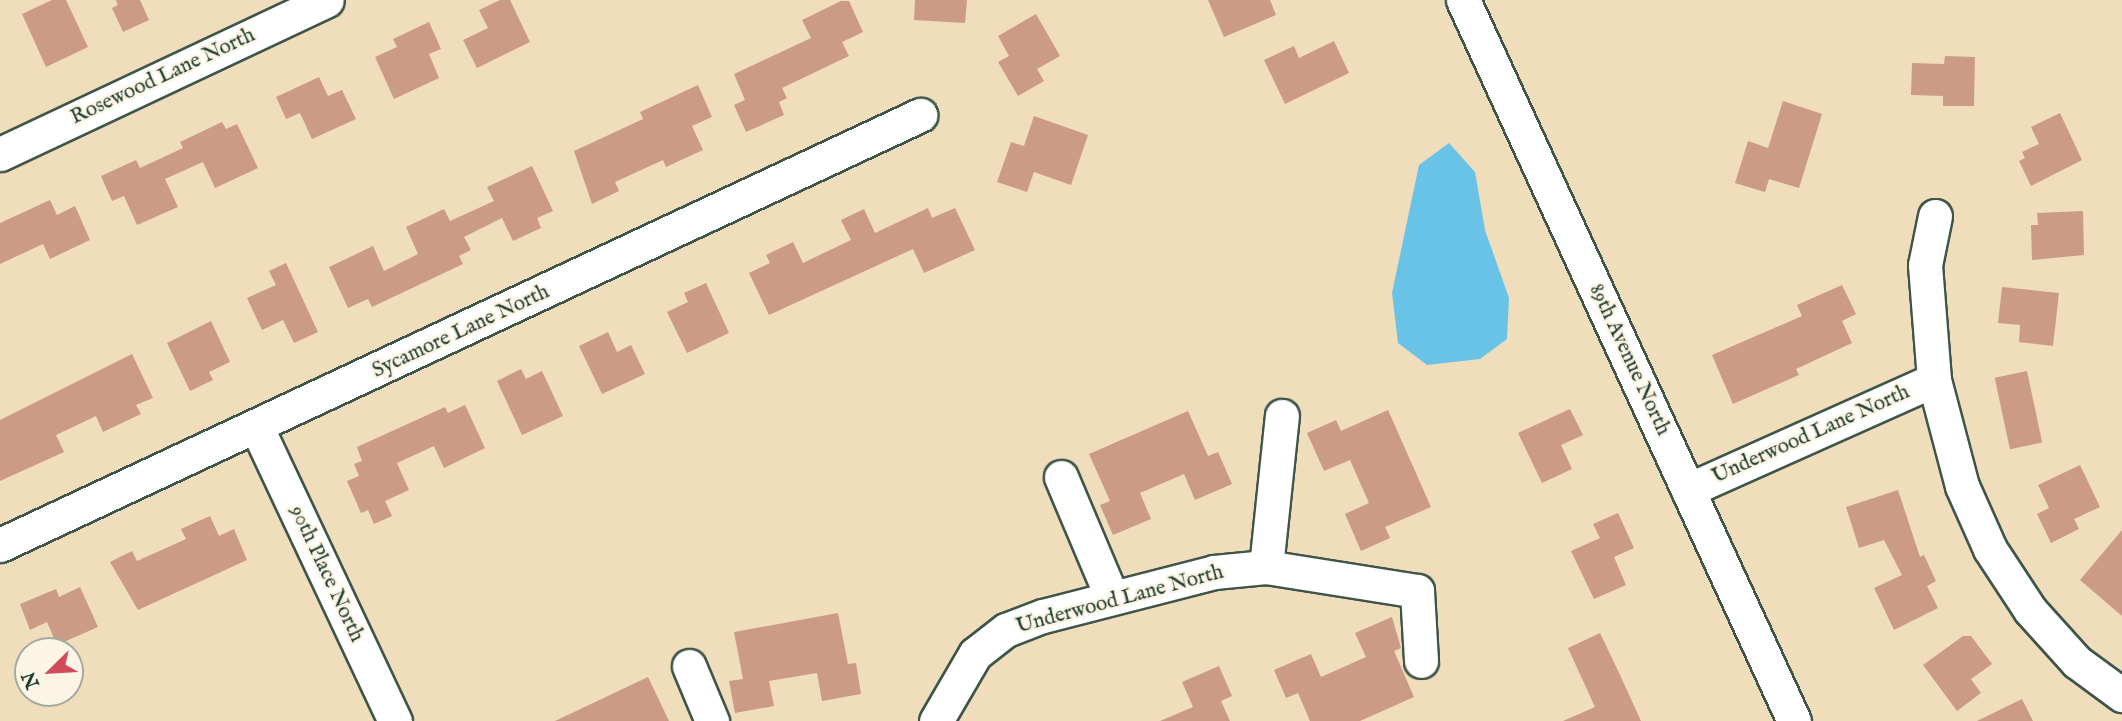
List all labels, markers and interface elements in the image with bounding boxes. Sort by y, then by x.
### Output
street label: Rosewood Lane North [67,23,259,131]
street label: Sycamore Lane North [369,280,553,384]
street label: 89th Avenue North [1583,280,1675,440]
street label: Underwood Lane North [1708,380,1914,490]
street label: 90th Place North [283,502,369,646]
street label: Underwood Lane North [1014,560,1226,640]
north arrow [14,637,84,707]
text: N [17,667,46,692]

